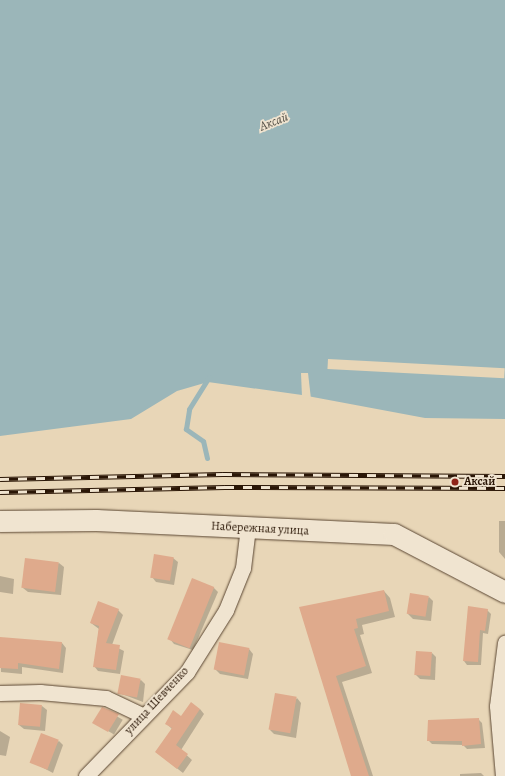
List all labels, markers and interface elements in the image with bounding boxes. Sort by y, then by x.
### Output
water label: Аксай [257,109,291,135]
place label: Аксай [464,475,495,489]
marker: Аксай [449,476,461,488]
street label: Набережная улица [211,519,309,539]
street label: улица Шевченко [122,664,192,738]

